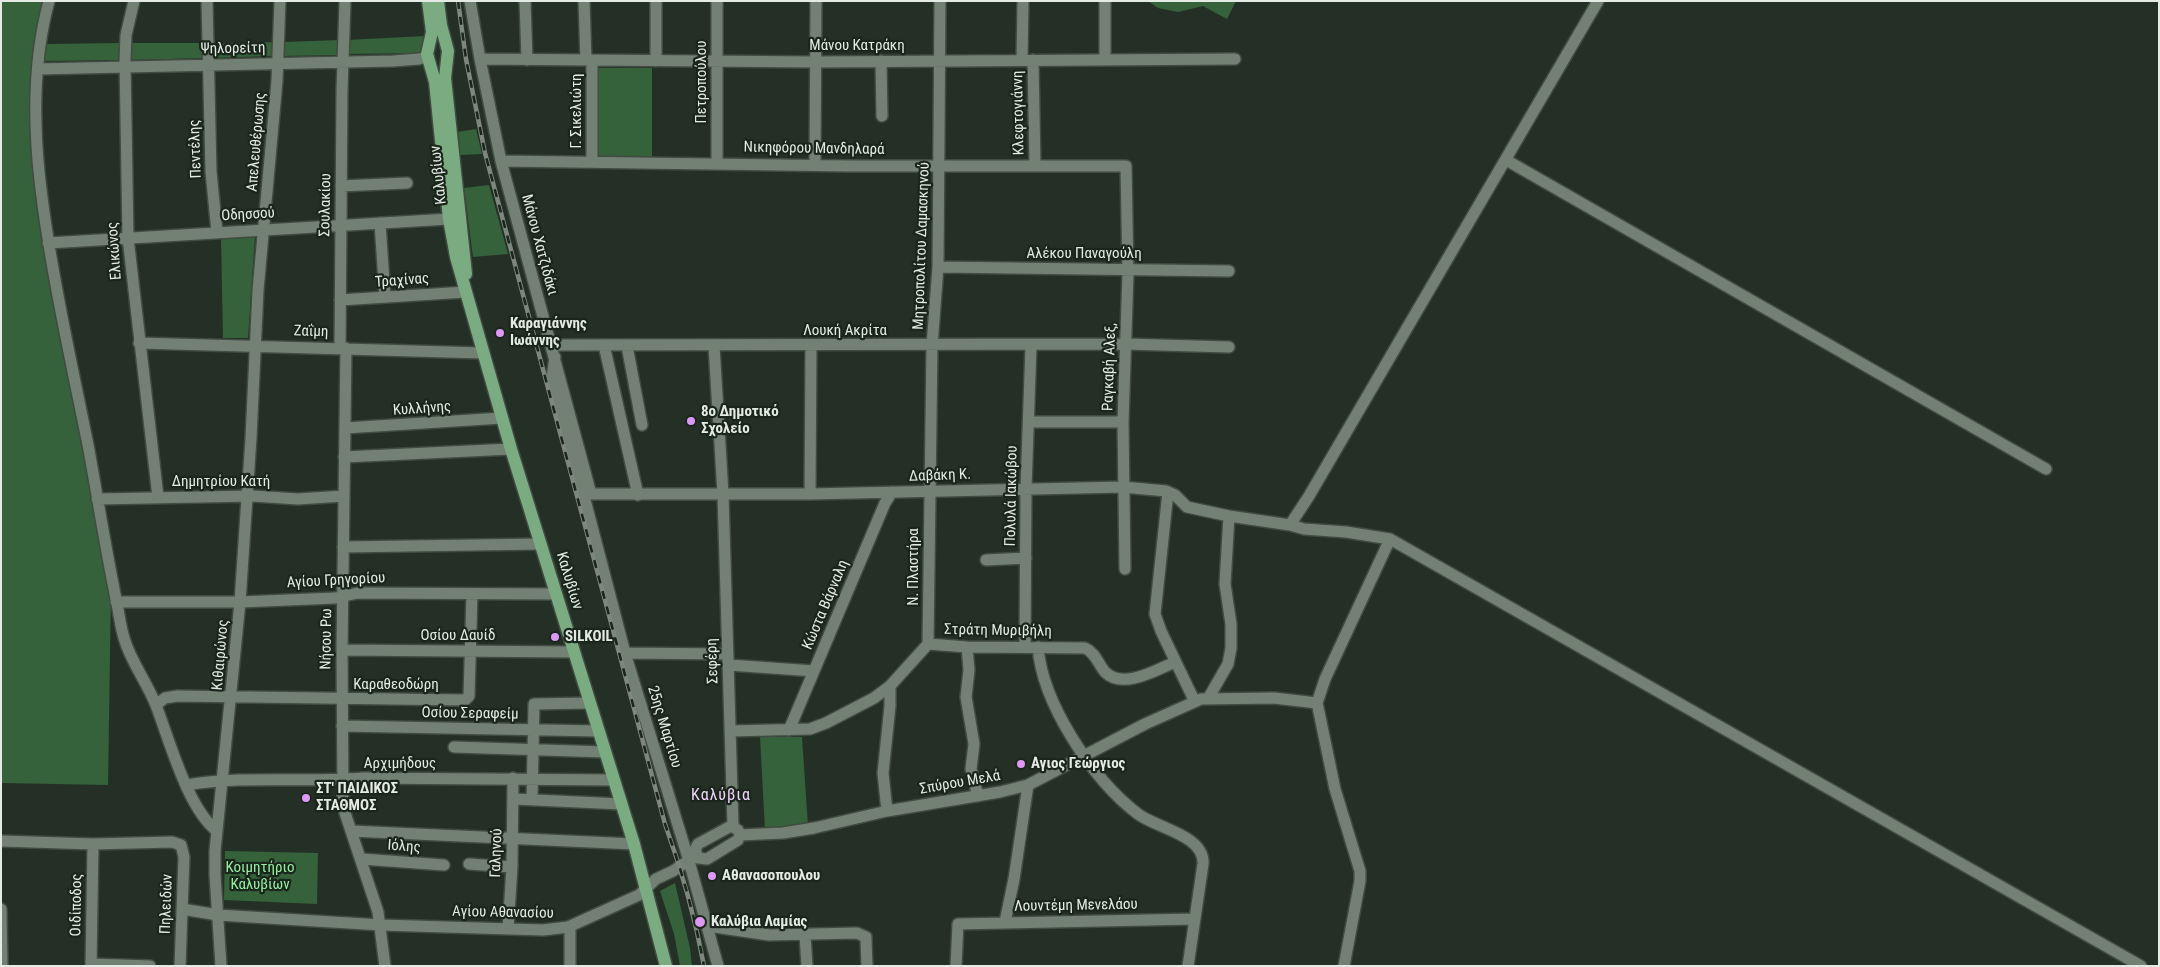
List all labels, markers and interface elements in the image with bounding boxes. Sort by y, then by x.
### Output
street label: Μάνου Κατράκη [809,37,905,55]
street label: Ψηλορείτη [200,39,266,59]
street label: Πετροπούλου [693,41,711,123]
street label: Κλεφτογιάννη [1009,70,1029,156]
street label: Γ. Σικελιώτη [568,73,586,149]
street label: Απελευθέρωσης [244,91,270,193]
street label: Πεντέλης [186,119,206,179]
street label: Νικηφόρου Μανδηλαρά [743,139,885,159]
street label: Καλυβίων [427,145,451,205]
street label: Μητροπολίτου Δαμασκηνού [910,162,934,330]
street label: Σουλακίου [316,173,336,237]
street label: Μάνου Χατζιδάκι [517,193,561,297]
street label: Οδησσού [221,205,275,225]
street label: Ελικώνος [104,221,126,281]
street label: Αλέκου Παναγούλη [1026,245,1142,263]
street label: Τραχίνας [374,270,430,292]
place label: Καραγιάννης Ιωάννης [510,315,587,350]
street label: Ζαΐμη [293,322,329,342]
street label: Λουκή Ακρίτα [803,322,887,340]
street label: Ραγκαβή Αλεξ, [1099,323,1121,411]
marker: Καραγιάννης Ιωάννης [494,327,506,339]
street label: Κυλλήνης [392,398,452,420]
place label: 8ο Δημοτικό Σχολείο [701,403,779,438]
marker: 8ο Δημοτικό Σχολείο [685,415,697,427]
street label: Πολυλά Ιακώβου [1002,445,1022,547]
street label: Δαβάκη Κ. [909,466,971,486]
street label: Δημητρίου Κατή [172,473,270,491]
street label: Ν. Πλαστήρα [905,528,923,606]
street label: Καλυβίων [552,550,586,612]
street label: Κώστα Βάρναλη [799,557,853,653]
street label: Αγίου Γρηγορίου [286,569,386,593]
street label: Νήσου Ρω [317,608,337,670]
street label: Κιθαιρώνος [209,619,233,691]
street label: Στράτη Μυριβήλη [944,621,1052,641]
street label: Οσίου Δαυίδ [420,627,496,645]
place label: SILKOIL [565,628,613,646]
marker: SILKOIL [549,631,561,643]
street label: Σεφέρη [703,638,723,684]
street label: Καραθεοδώρη [353,676,439,694]
street label: 25ης Μαρτίου [643,684,685,770]
street label: Οσίου Σεραφείμ [421,704,519,724]
street label: Αρχιμήδους [364,755,436,773]
place label: Ὰγιος Γεώργιος [1031,755,1125,773]
marker: Ὰγιος Γεώργιος [1015,758,1027,770]
street label: Σπύρου Μελά [918,767,1002,799]
place label: ΣΤ' ΠΑΙΔΙΚΟΣ ΣΤΑΘΜΟΣ [316,780,398,815]
district label: Καλύβια [690,786,752,806]
marker: ΣΤ' ΠΑΙΔΙΚΟΣ ΣΤΑΘΜΟΣ [300,792,312,804]
street label: Γαληνού [487,828,507,878]
street label: Ιόλης [387,837,421,857]
park label: Κοιμητήριο Καλυβίων [226,859,294,894]
place label: Αθανασοπουλου [722,867,820,885]
marker: Αθανασοπουλου [706,870,718,882]
street label: Οιδίποδος [67,873,87,937]
street label: Πηλειδών [157,874,177,934]
street label: Λουντέμη Μενελάου [1014,896,1138,916]
street label: Αγίου Αθανασίου [452,903,554,923]
place label: Καλύβια Λαμίας [711,913,807,931]
marker: Καλύβια Λαμίας [693,915,707,929]

